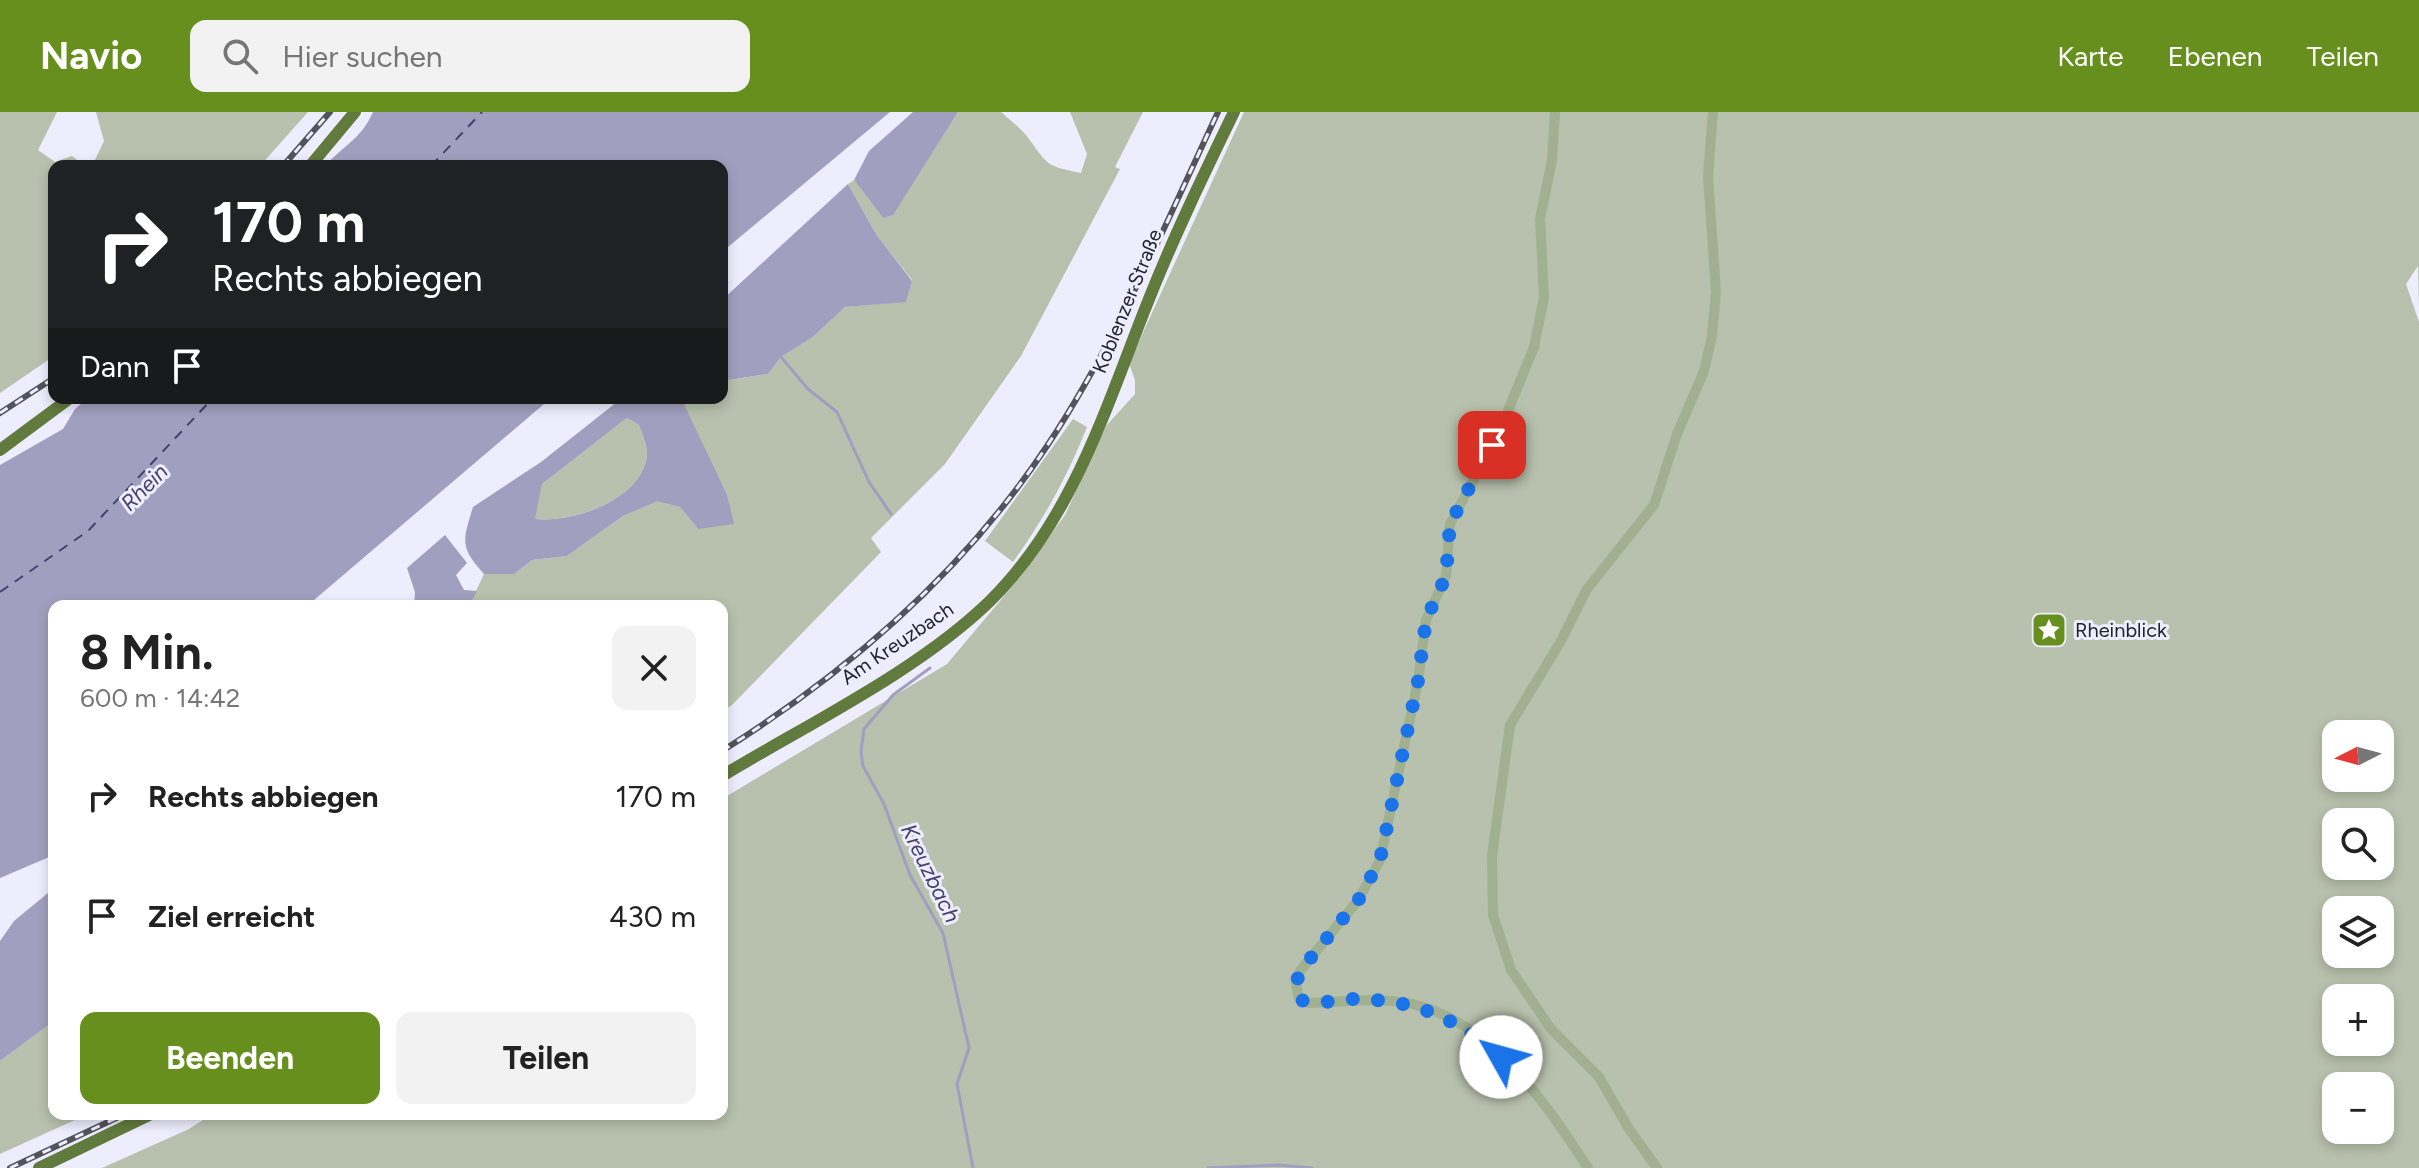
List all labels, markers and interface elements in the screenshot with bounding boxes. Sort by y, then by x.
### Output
search box [190,20,750,92]
text: Navio [40,33,142,79]
icon: search [218,34,262,78]
text: Hier suchen [282,38,443,75]
text: Karte [2057,39,2124,73]
text: Ebenen [2168,39,2262,73]
text: Teilen [2306,39,2379,73]
text: 170 m [212,189,365,256]
icon: right [80,192,184,296]
street label: Koblenzer Straße [1087,225,1167,377]
text: Rechts abbiegen [212,257,482,300]
icon: arrive [165,344,209,388]
text: Dann [80,348,149,385]
pin [1458,411,1526,479]
icon: arrive [1470,423,1514,467]
water label: Rhein [115,458,174,517]
street label: Am Kreuzbach [836,597,958,689]
place icon: Rheinblick [2030,611,2068,649]
place label: Rheinblick [2075,618,2167,642]
text: 8 Min. [80,623,214,681]
button: close [612,626,696,710]
text: 600 m · 14:42 [80,682,240,714]
north arrow [2322,720,2394,792]
map controls [2322,720,2394,1144]
icon: right [80,774,124,818]
text: Rechts abbiegen [148,778,379,815]
text: 170 m [615,778,696,815]
button: search [2322,808,2394,880]
water label: Kreuzbach [895,820,966,927]
icon: arrive [80,894,124,938]
button: layers [2322,896,2394,968]
text: Ziel erreicht [148,898,315,935]
text: 430 m [609,898,696,935]
button: + [2322,984,2394,1056]
button: Beenden [80,1012,380,1104]
button: Teilen [396,1012,696,1104]
position arrow [1459,1015,1543,1099]
button: − [2322,1072,2394,1144]

